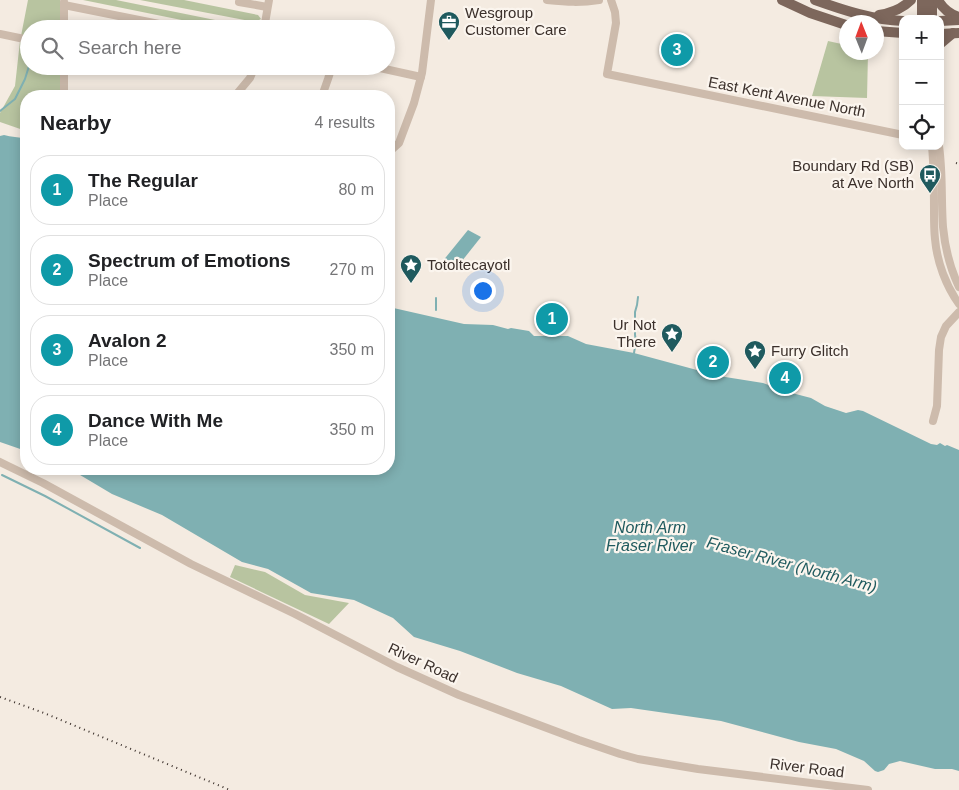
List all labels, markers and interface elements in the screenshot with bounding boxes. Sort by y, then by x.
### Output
place label: Wesgroup Customer Care [465,4,567,38]
office icon: Wesgroup Customer Care [437,10,461,41]
north arrow [839,15,884,60]
map controls [899,15,944,150]
button: + [899,15,944,60]
search box [20,20,395,75]
pin: 3 [661,31,693,69]
icon: search [38,34,66,62]
text: Search here [78,37,182,58]
button: − [899,60,944,105]
street label: East Kent Avenue North [707,73,867,120]
button: locate [899,105,944,150]
text: Nearby [40,111,111,134]
text: 4 results [315,114,375,131]
place label: Boundary Rd (SB) at Ave North [792,157,914,191]
bus stop icon: Boundary Rd (SB) at Ave North [918,163,942,194]
text: The Regular [88,170,198,191]
text: 1 [53,181,61,198]
text: 80 m [338,181,374,198]
text: Place [88,192,128,209]
text: Spectrum of Emotions [88,250,291,271]
place icon: Totoltecayotl [399,253,423,284]
place label: Totoltecayotl [427,256,510,273]
text: 2 [53,261,61,278]
text: 270 m [330,261,374,278]
text: Place [88,272,128,289]
your location [470,278,496,304]
pin: 1 [536,300,568,338]
place label: Ur Not There [613,316,657,350]
place icon: Ur Not There [660,322,684,353]
text: Avalon 2 [88,330,167,351]
place icon: Furry Glitch [743,339,767,370]
text: 3 [53,341,61,358]
text: 350 m [330,341,374,358]
place label: Furry Glitch [771,342,849,359]
pin: 2 [697,343,729,381]
text: Place [88,352,128,369]
pin: 4 [769,359,801,397]
text: Dance With Me [88,410,223,431]
text: 4 [53,421,61,438]
text: 350 m [330,421,374,438]
text: Place [88,432,128,449]
water label: North Arm Fraser River [606,519,695,554]
water label: Fraser River (North Arm) [705,534,879,595]
street label: River Road [386,639,461,686]
street label: River Road [769,754,845,781]

